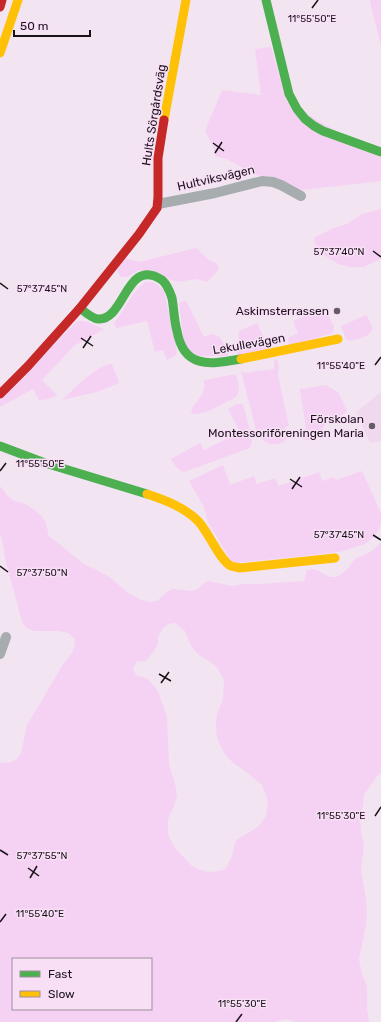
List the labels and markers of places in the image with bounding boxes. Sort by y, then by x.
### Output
place label: Askimsterrassen [236,304,329,318]
marker: Askimsterrassen [332,306,342,316]
place label: Förskolan Montessoriföreningen Maria [208,412,364,440]
marker: Förskolan Montessoriföreningen Maria [367,421,377,431]

